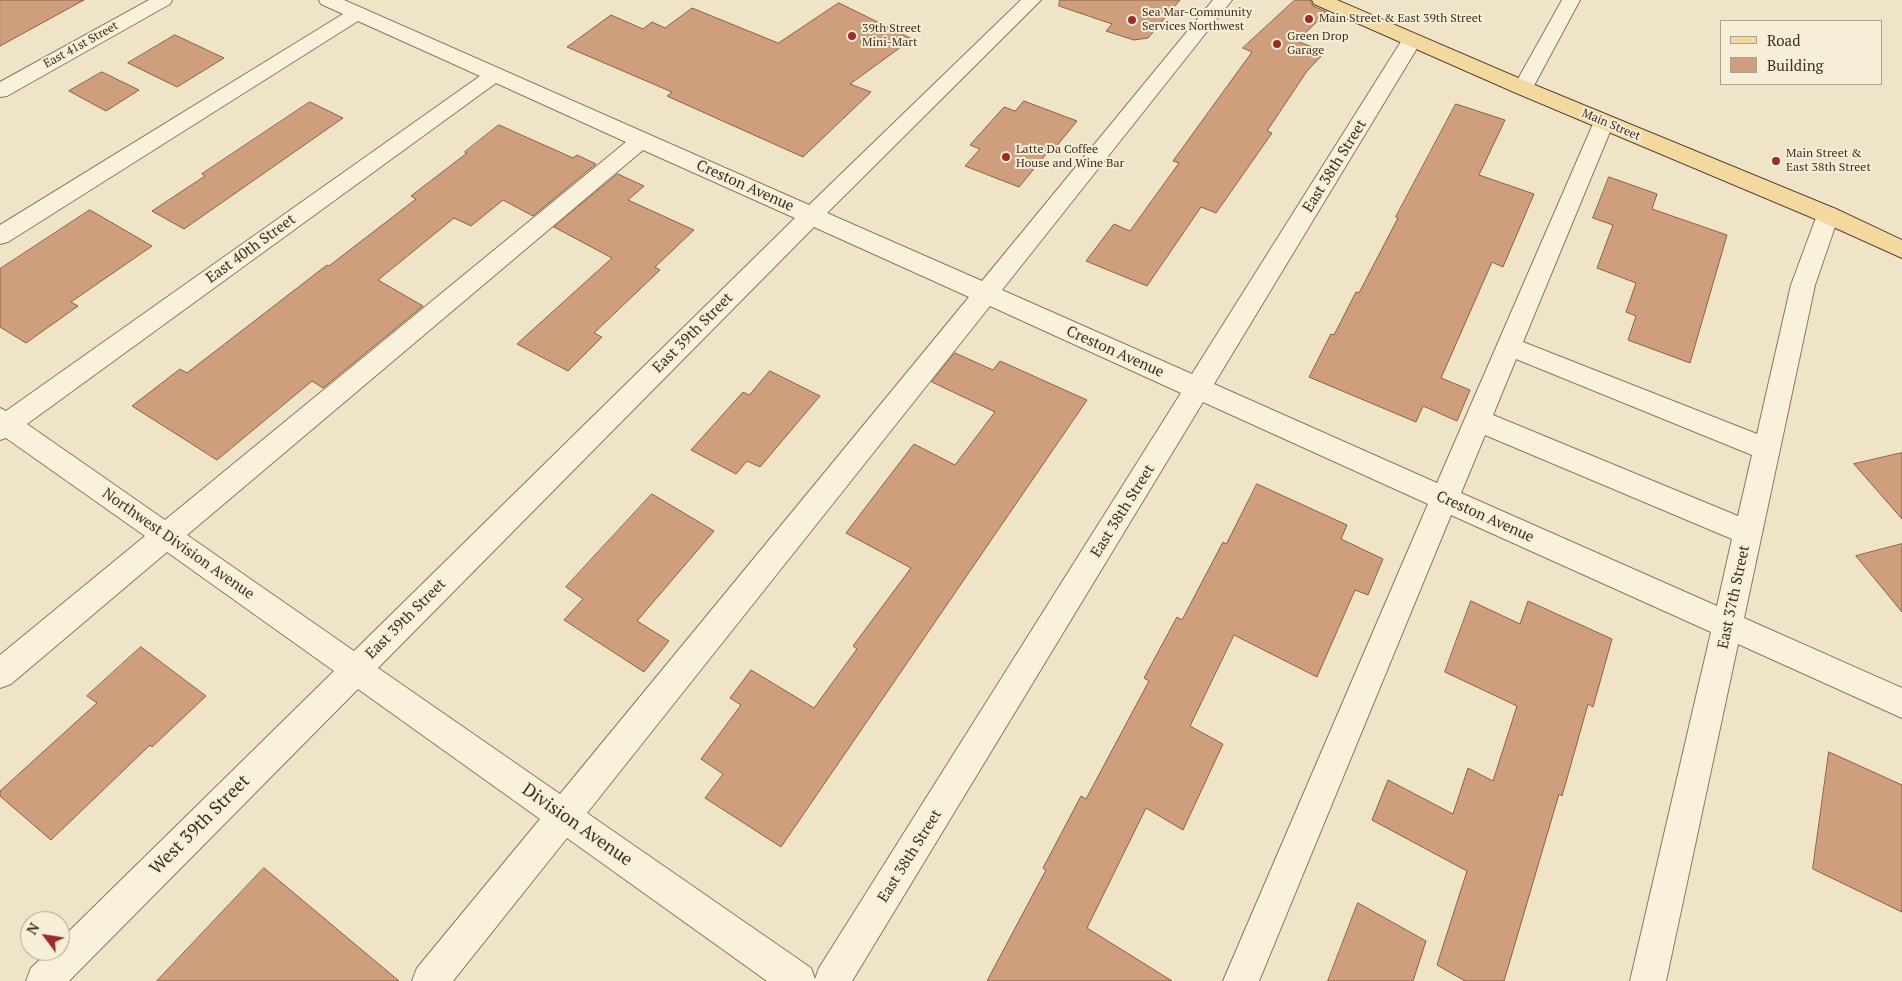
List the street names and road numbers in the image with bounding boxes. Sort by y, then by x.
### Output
street label: East 41st Street [41,19,121,71]
street label: Main Street [1580,106,1642,144]
street label: East 38th Street [1299,116,1371,216]
street label: Creston Avenue [693,156,797,216]
street label: East 40th Street [203,211,299,287]
street label: East 39th Street [649,289,737,377]
street label: Creston Avenue [1063,322,1167,382]
street label: East 38th Street [1087,461,1159,561]
street label: Northwest Division Avenue [98,485,258,603]
street label: Creston Avenue [1433,487,1537,547]
street label: East 37th Street [1714,544,1754,650]
street label: East 39th Street [362,575,450,663]
street label: West 39th Street [146,771,254,879]
street label: Division Avenue [518,779,636,871]
street label: East 38th Street [874,806,946,906]

